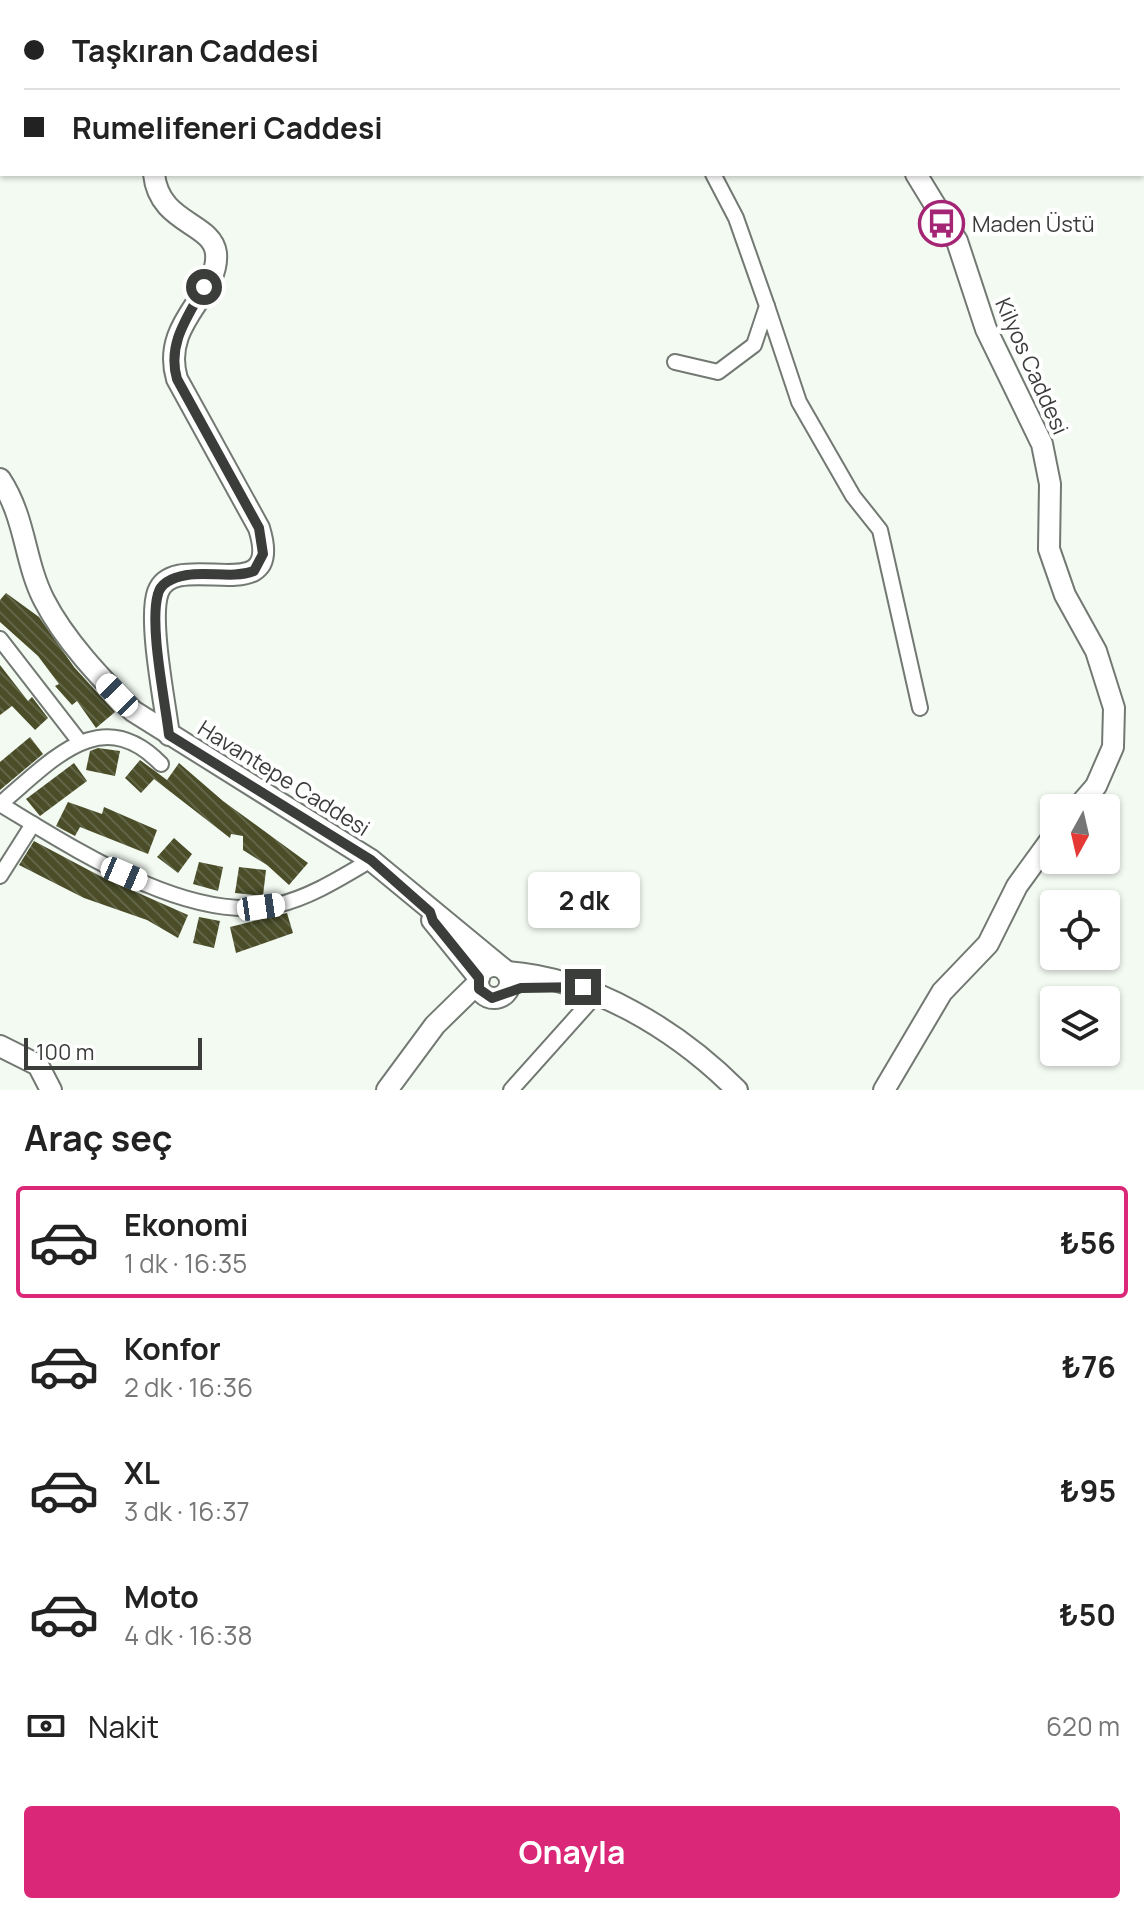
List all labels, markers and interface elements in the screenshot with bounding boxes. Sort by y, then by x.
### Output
text: Taşkıran Caddesi [72,30,319,71]
text: Rumelifeneri Caddesi [72,107,383,148]
bus stop icon: Maden Üstü [917,200,965,248]
place label: Maden Üstü [972,209,1095,239]
route start [186,269,222,305]
street label: Kilyos Caddesi [988,293,1076,439]
car [92,669,142,721]
street label: Havantepe Caddesi [192,713,376,843]
north arrow [1040,794,1120,874]
map controls [1040,794,1120,1066]
car [97,854,151,894]
callout: 2 dk [527,871,639,927]
text: 2 dk [559,882,609,918]
button: locate [1040,890,1120,970]
car [236,892,286,922]
route end [565,969,601,1005]
button: layers [1040,986,1120,1066]
scale bar [24,1034,202,1070]
text: 100 m [36,1037,94,1067]
text: Araç seç [24,1113,173,1162]
text: Ekonomi [124,1204,248,1245]
icon: car [28,1206,100,1278]
text: ₺56 [1060,1222,1116,1263]
text: 1 dk · 16:35 [124,1245,247,1281]
text: Konfor [124,1328,221,1369]
icon: car [28,1330,100,1402]
text: ₺76 [1062,1346,1116,1387]
text: 2 dk · 16:36 [124,1369,253,1405]
text: XL [124,1452,160,1493]
icon: car [28,1454,100,1526]
text: ₺95 [1060,1470,1116,1511]
text: 3 dk · 16:37 [124,1493,250,1529]
text: Moto [124,1576,199,1617]
icon: car [28,1578,100,1650]
text: ₺50 [1059,1594,1116,1635]
text: 4 dk · 16:38 [124,1617,253,1653]
icon: cash [24,1704,68,1748]
text: Nakit [88,1706,159,1747]
text: 620 m [1046,1708,1120,1744]
button: Onayla [24,1806,1120,1898]

